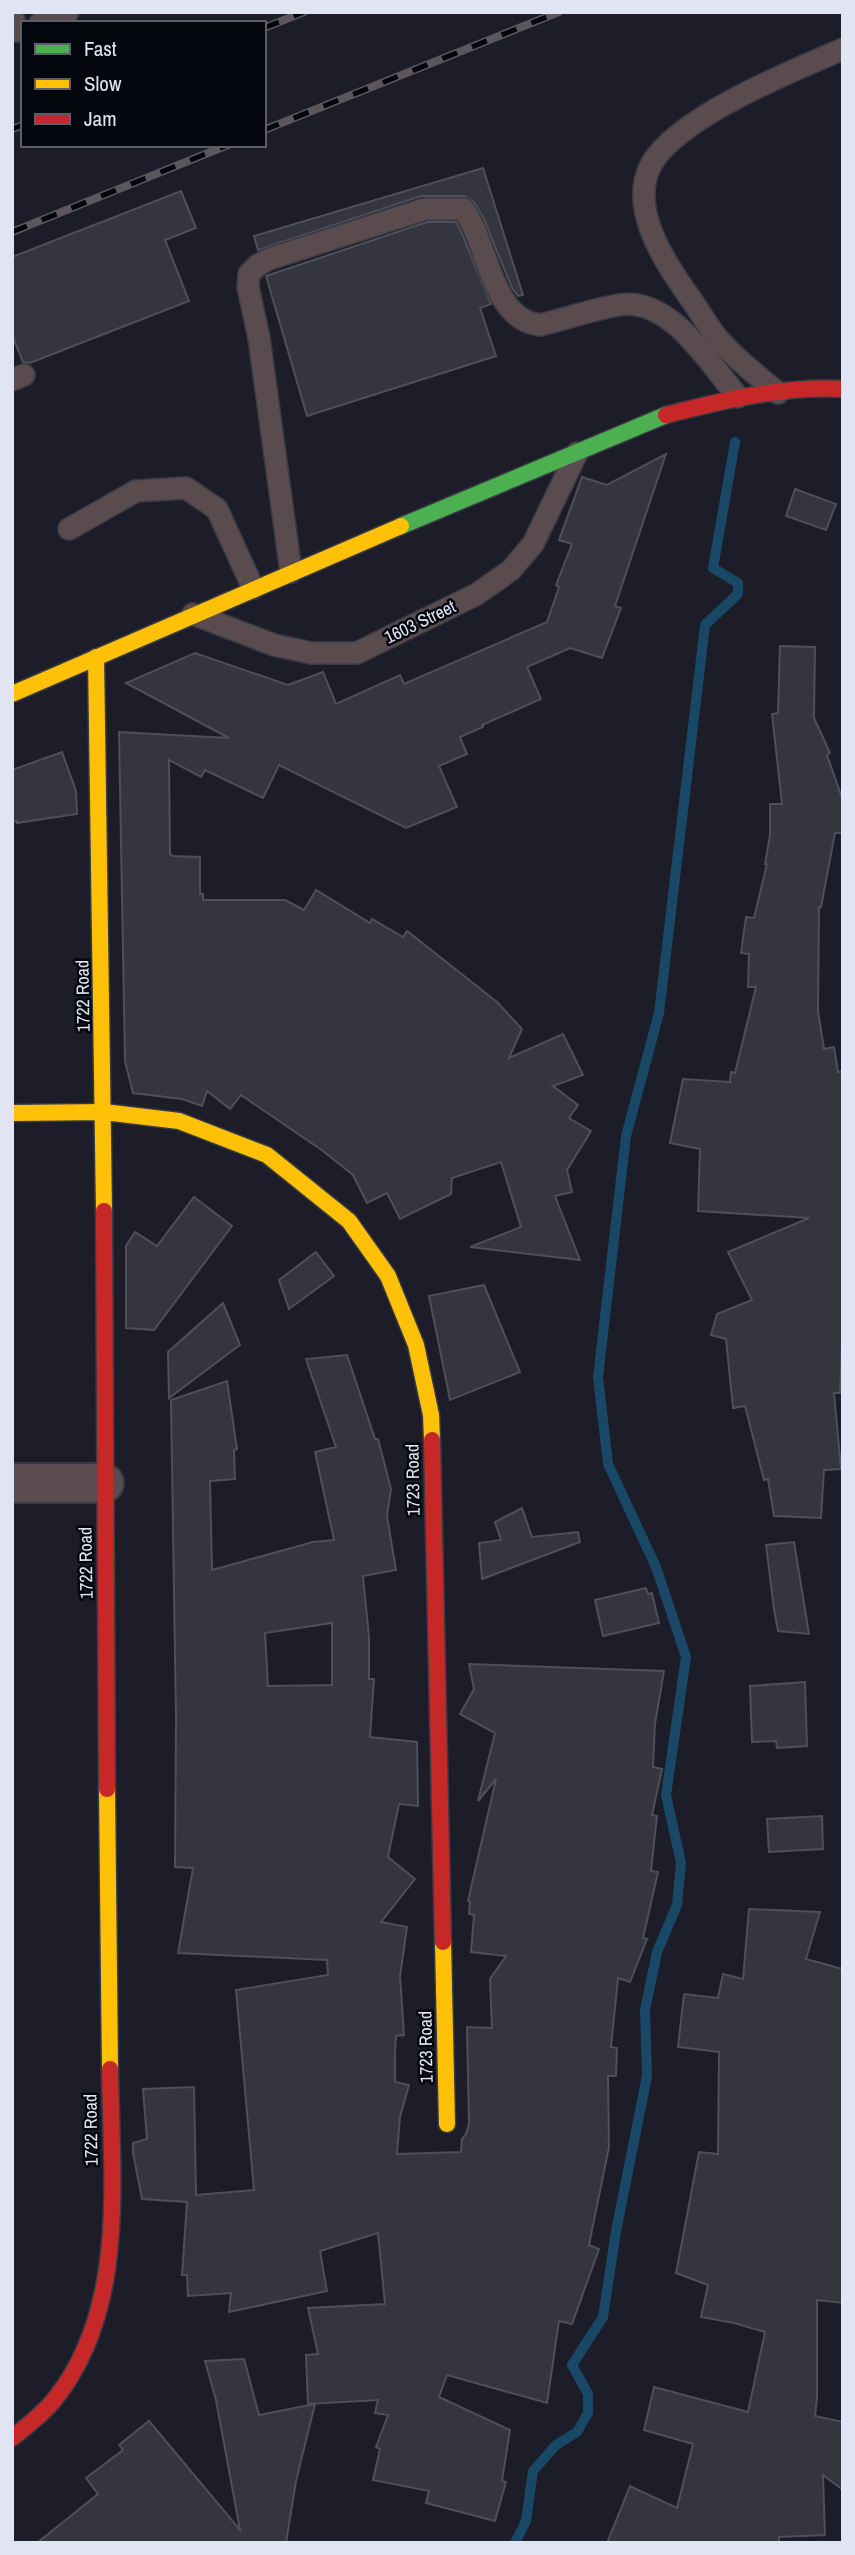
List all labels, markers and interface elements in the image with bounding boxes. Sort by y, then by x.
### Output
legend [21,21,266,147]
text: Fast [84,34,117,63]
text: Slow [84,69,122,98]
text: Jam [84,104,117,133]
street label: 1603 Street [380,594,460,650]
street label: 1722 Road [69,960,96,1032]
street label: 1723 Road [399,1444,426,1516]
street label: 1722 Road [72,1527,99,1599]
street label: 1723 Road [412,2011,439,2083]
street label: 1722 Road [77,2094,104,2166]

